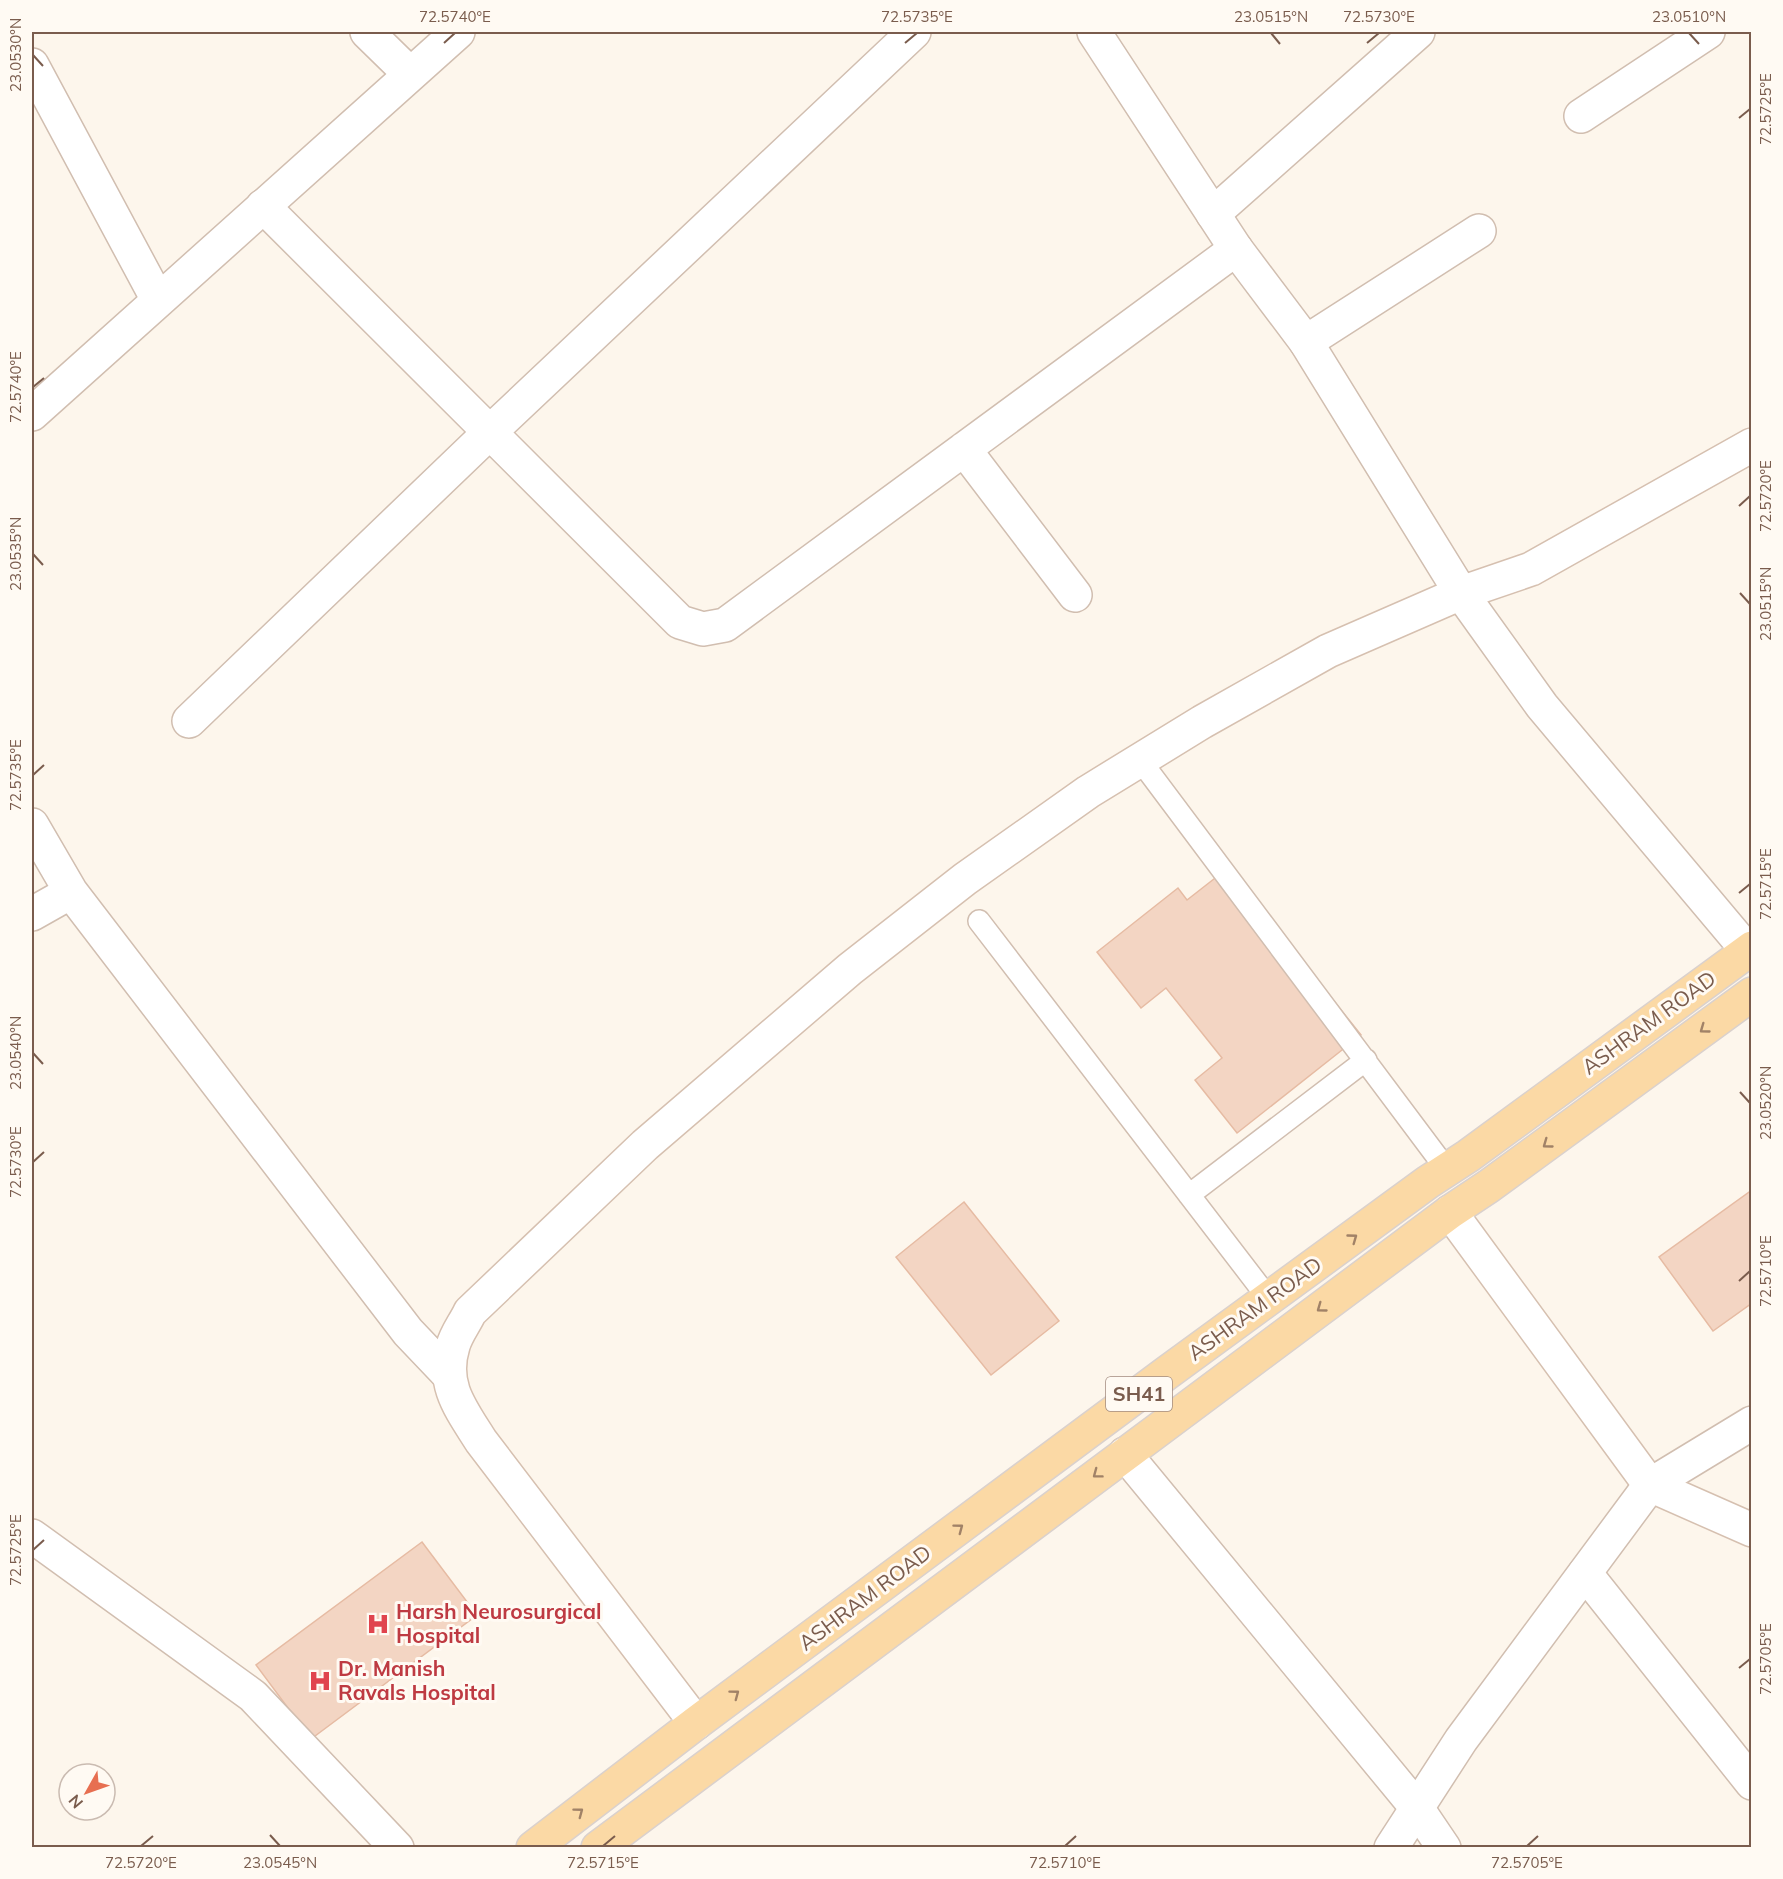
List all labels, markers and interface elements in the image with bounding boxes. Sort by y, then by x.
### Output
text: 72.5740°E [419,7,491,26]
text: 72.5735°E [881,7,953,26]
text: 23.0515°N [1234,7,1308,26]
text: 72.5730°E [1343,7,1415,26]
text: 23.0510°N [1652,7,1726,26]
text: 23.0530°N [6,18,25,92]
text: 72.5725°E [1756,73,1775,145]
text: 72.5740°E [6,351,25,423]
text: 72.5720°E [1756,460,1775,532]
text: 23.0535°N [6,517,25,591]
text: 23.0515°N [1756,567,1775,641]
text: 72.5735°E [6,739,25,811]
text: 72.5715°E [1756,848,1775,920]
street label: ASHRAM ROAD [1576,965,1720,1079]
text: 23.0540°N [6,1016,25,1090]
one-way arrow [1700,1022,1711,1033]
text: 23.0520°N [1756,1066,1775,1140]
text: 72.5730°E [6,1126,25,1198]
one-way arrow [1543,1137,1554,1148]
one-way arrow [1346,1234,1357,1245]
text: 72.5710°E [1756,1235,1775,1307]
street label: ASHRAM ROAD [1182,1251,1326,1365]
one-way arrow [1317,1301,1328,1312]
road number: SH41 [1106,1377,1172,1411]
one-way arrow [1093,1467,1104,1478]
text: 72.5725°E [6,1514,25,1586]
one-way arrow [952,1524,963,1535]
street label: ASHRAM ROAD [793,1539,936,1655]
place label: Harsh Neurosurgical Hospital [396,1598,601,1648]
hospital icon: Harsh Neurosurgical Hospital [365,1611,391,1637]
text: 72.5705°E [1756,1623,1775,1695]
place label: Dr. Manish Ravals Hospital [338,1655,496,1705]
hospital icon: Dr. Manish Ravals Hospital [307,1668,333,1694]
one-way arrow [728,1691,739,1702]
north arrow [57,1762,117,1822]
text: N [64,1791,87,1813]
one-way arrow [573,1808,584,1819]
text: 72.5720°E [105,1853,177,1872]
text: 23.0545°N [243,1853,317,1872]
text: 72.5715°E [567,1853,639,1872]
text: 72.5710°E [1029,1853,1101,1872]
text: 72.5705°E [1491,1853,1563,1872]

